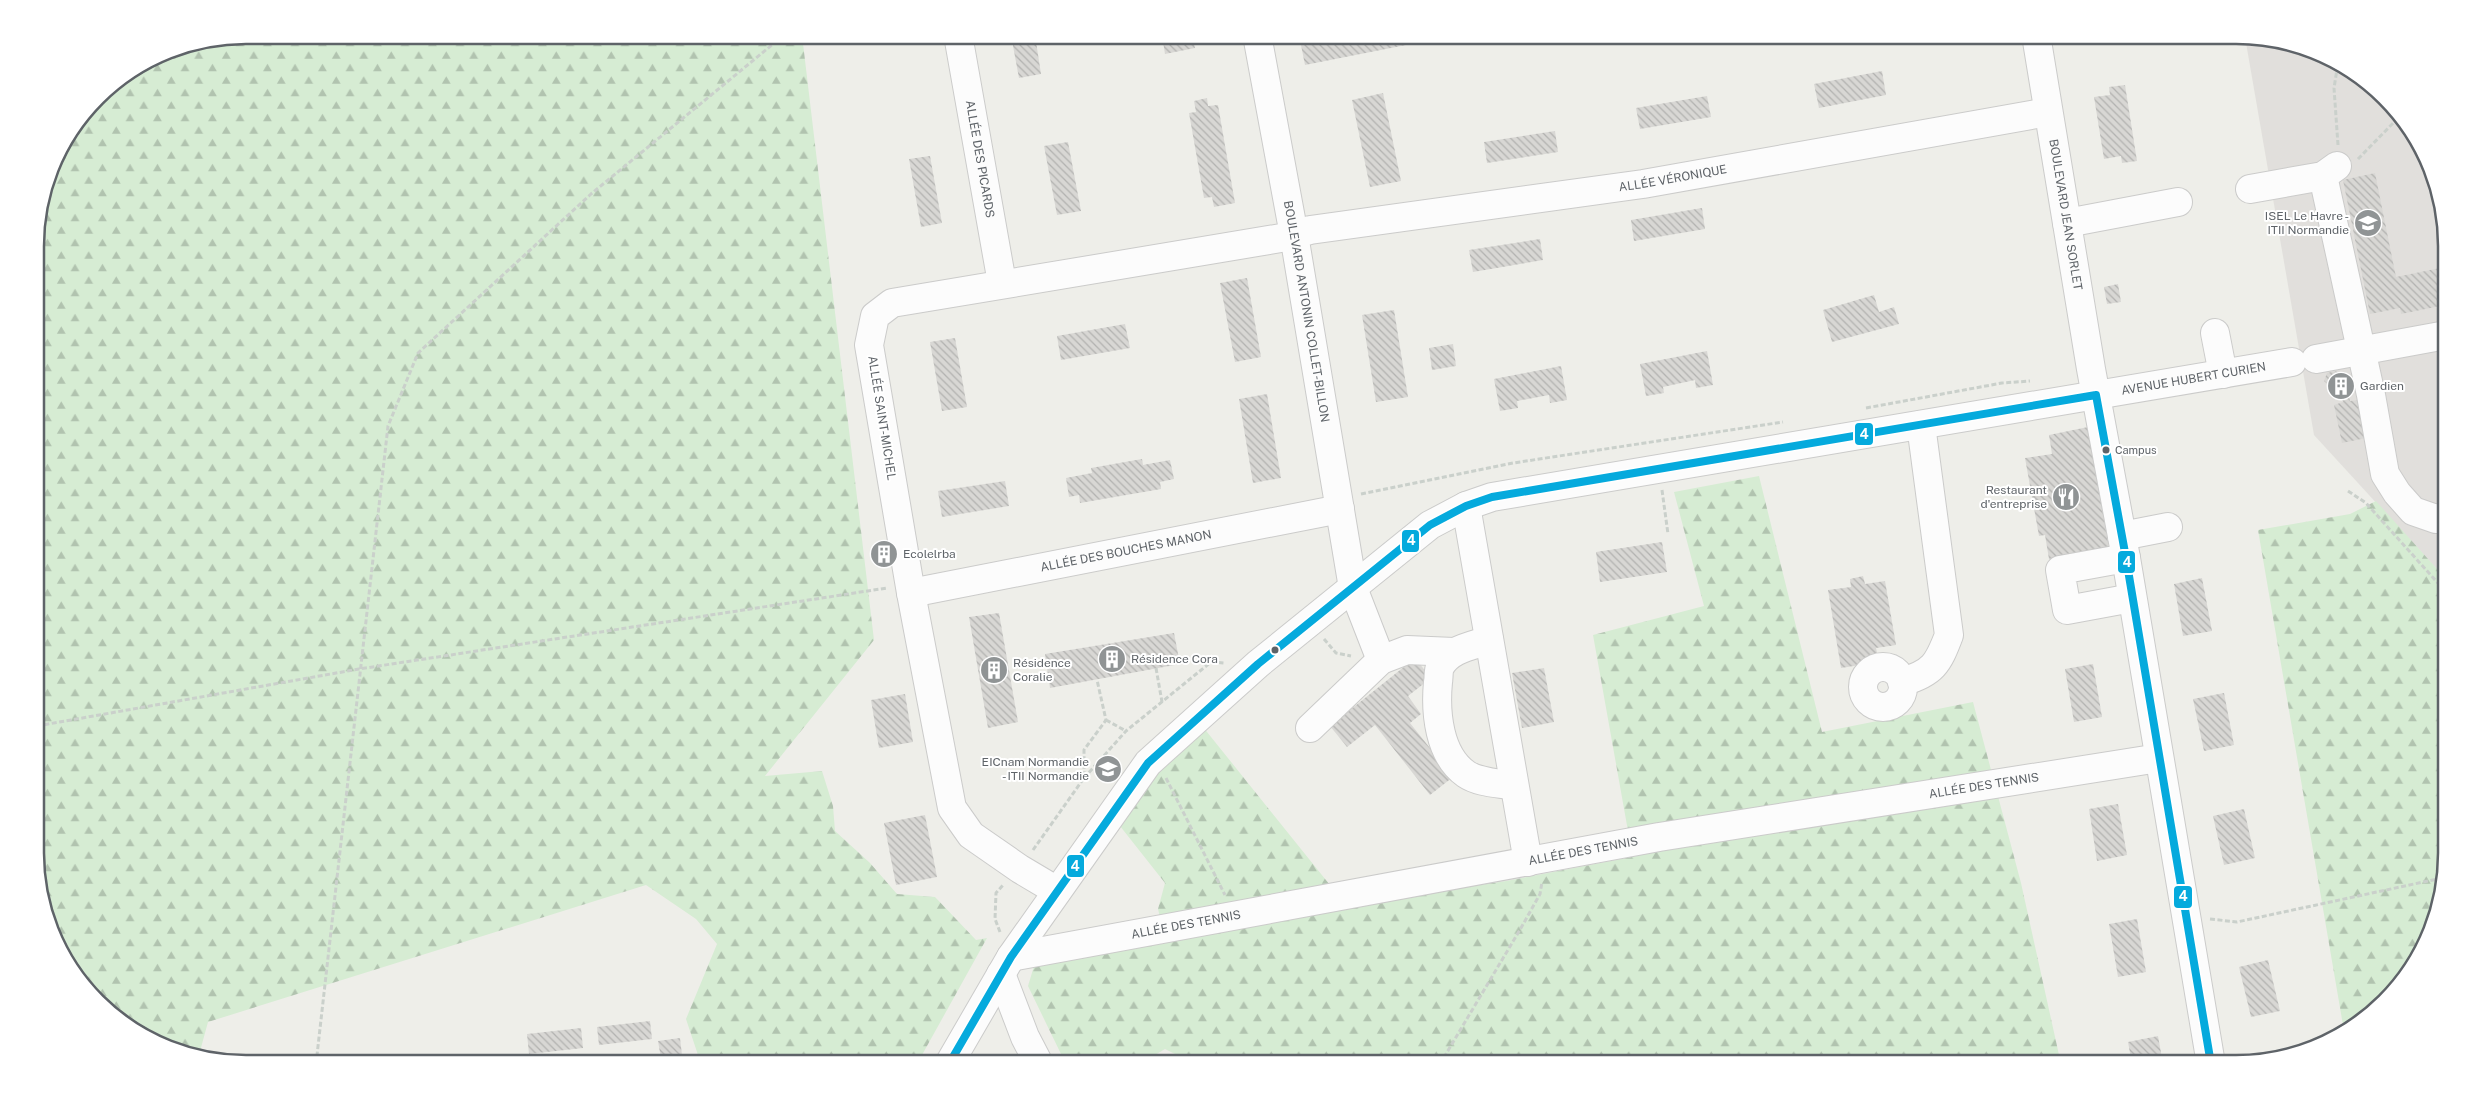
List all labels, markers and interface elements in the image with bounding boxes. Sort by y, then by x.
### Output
street label: ALLÉE DES PICARDS [963,99,997,219]
street label: BOULEVARD JEAN SORLET [2046,138,2085,291]
street label: ALLÉE VÉRONIQUE [1618,162,1728,194]
street label: BOULEVARD ANTONIN COLLET-BILLON [1281,200,1332,423]
school or university icon: ISEL Le Havre - ITII Normandie [2353,208,2383,238]
place label: ISEL Le Havre - ITII Normandie [2265,209,2349,237]
street label: ALLÉE SAINT-MICHEL [865,355,899,481]
street label: AVENUE HUBERT CURIEN [2120,360,2267,398]
building icon: Gardien [2326,371,2356,401]
place label: Gardien [2360,379,2404,393]
line badge: 4 [1854,422,1874,446]
text: 4 [1859,426,1869,442]
place label: Campus [2115,444,2157,456]
marker: Campus [2101,445,2111,455]
restaurant icon: Restaurant d'entreprise [2051,482,2081,512]
place label: Restaurant d'entreprise [1981,483,2047,511]
street label: ALLÉE DES BOUCHES MANON [1039,527,1213,575]
line badge: 4 [1401,529,1420,553]
text: 4 [1406,532,1416,548]
building icon: Ecolelrba [869,539,899,569]
place label: Ecolelrba [903,547,956,561]
line badge: 4 [2117,550,2136,574]
text: 4 [2122,554,2132,570]
building icon: Résidence Cora [1097,644,1127,674]
unlabelled marker [1270,645,1280,655]
place label: Résidence Cora [1131,652,1218,666]
building icon: Résidence Coralie [979,655,1009,685]
place label: Résidence Coralie [1013,656,1071,684]
school or university icon: EICnam Normandie - ITII Normandie [1093,754,1123,784]
place label: EICnam Normandie - ITII Normandie [982,755,1089,783]
street label: ALLÉE DES TENNIS [1928,770,2040,801]
street label: ALLÉE DES TENNIS [1527,834,1639,868]
line badge: 4 [1066,854,1085,878]
text: 4 [1070,858,1080,874]
line badge: 4 [2173,885,2193,909]
text: 4 [2178,888,2188,904]
street label: ALLÉE DES TENNIS [1130,908,1242,942]

